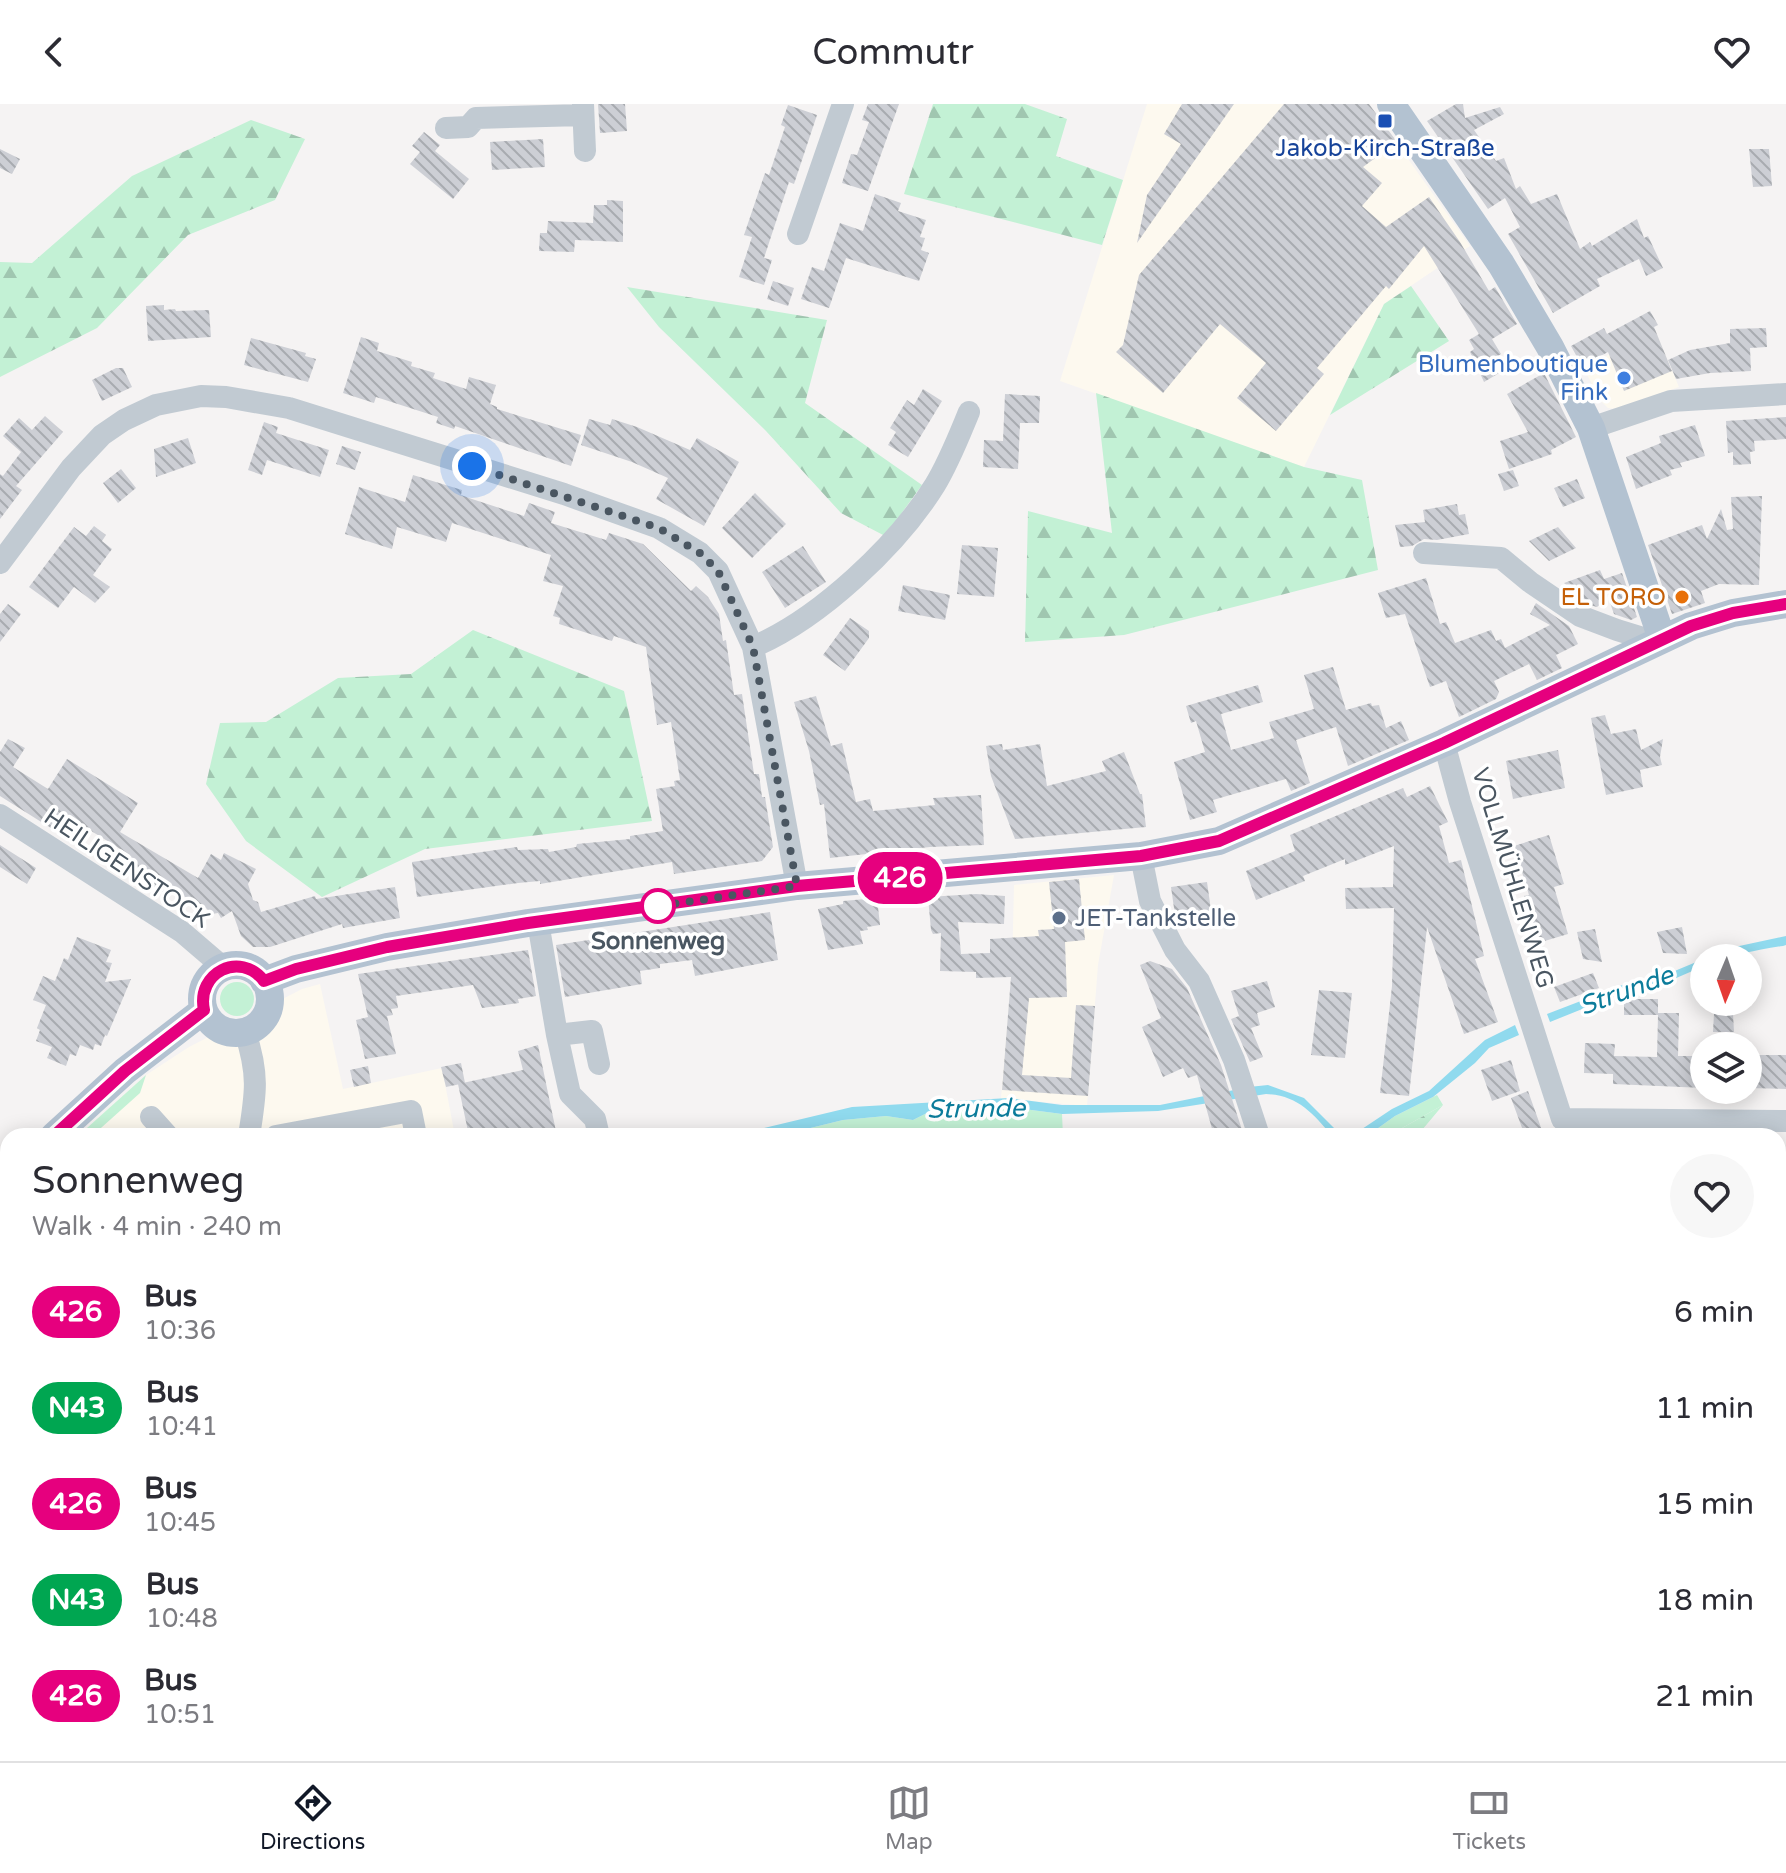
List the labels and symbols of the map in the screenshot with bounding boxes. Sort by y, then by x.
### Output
marker: Jakob-Kirch-Straße [1376,112,1394,130]
place label: Jakob-Kirch-Straße [1276,134,1494,163]
place label: Blumenboutique Fink [1418,350,1608,407]
marker: Blumenboutique Fink [1615,369,1633,387]
your location [452,446,492,486]
place label: EL TORO [1561,583,1666,612]
marker: EL TORO [1673,588,1691,606]
street label: VOLLMÜHLENWEG [1465,764,1560,992]
street label: HEILIGENSTOCK [38,802,215,935]
line badge: 426 [854,852,946,904]
marker: Sonnenweg [641,889,675,923]
place label: JET-Tankstelle [1075,904,1236,933]
marker: JET-Tankstelle [1050,909,1068,927]
place label: Sonnenweg [591,927,725,956]
north arrow [1690,944,1762,1016]
water label: Strunde [1575,959,1679,1022]
water label: Strunde [927,1092,1027,1125]

